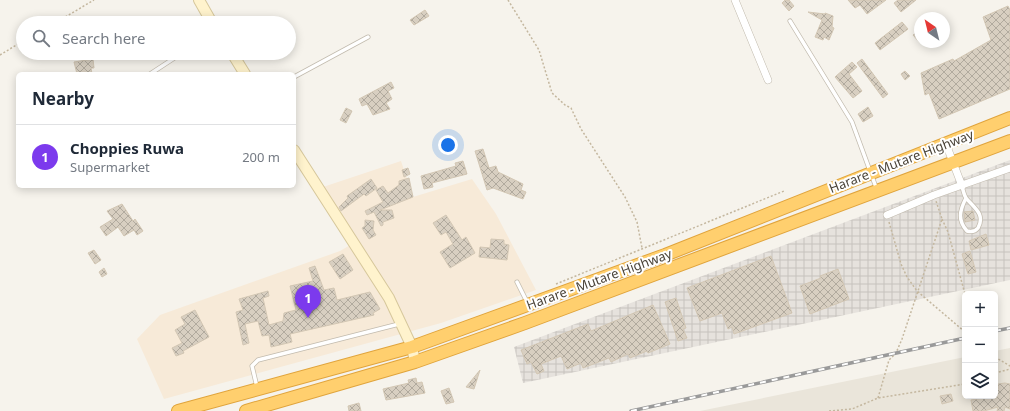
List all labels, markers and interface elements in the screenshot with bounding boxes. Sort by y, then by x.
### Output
north arrow [914,12,950,48]
search box [16,16,296,60]
icon: search [30,27,52,49]
text: Search here [62,28,145,48]
text: Nearby [32,87,94,110]
street label: Harare - Mutare Highway [826,125,976,197]
your location [438,135,458,155]
text: Choppies Ruwa [70,138,184,158]
text: 1 [41,148,49,166]
text: 200 m [242,148,280,166]
text: Supermarket [70,158,150,176]
street label: Harare - Mutare Highway [524,244,675,314]
pin: 1 [295,285,321,318]
map controls [962,291,998,399]
button: + [962,291,998,327]
button: − [962,327,998,363]
button: layers [962,363,998,399]

